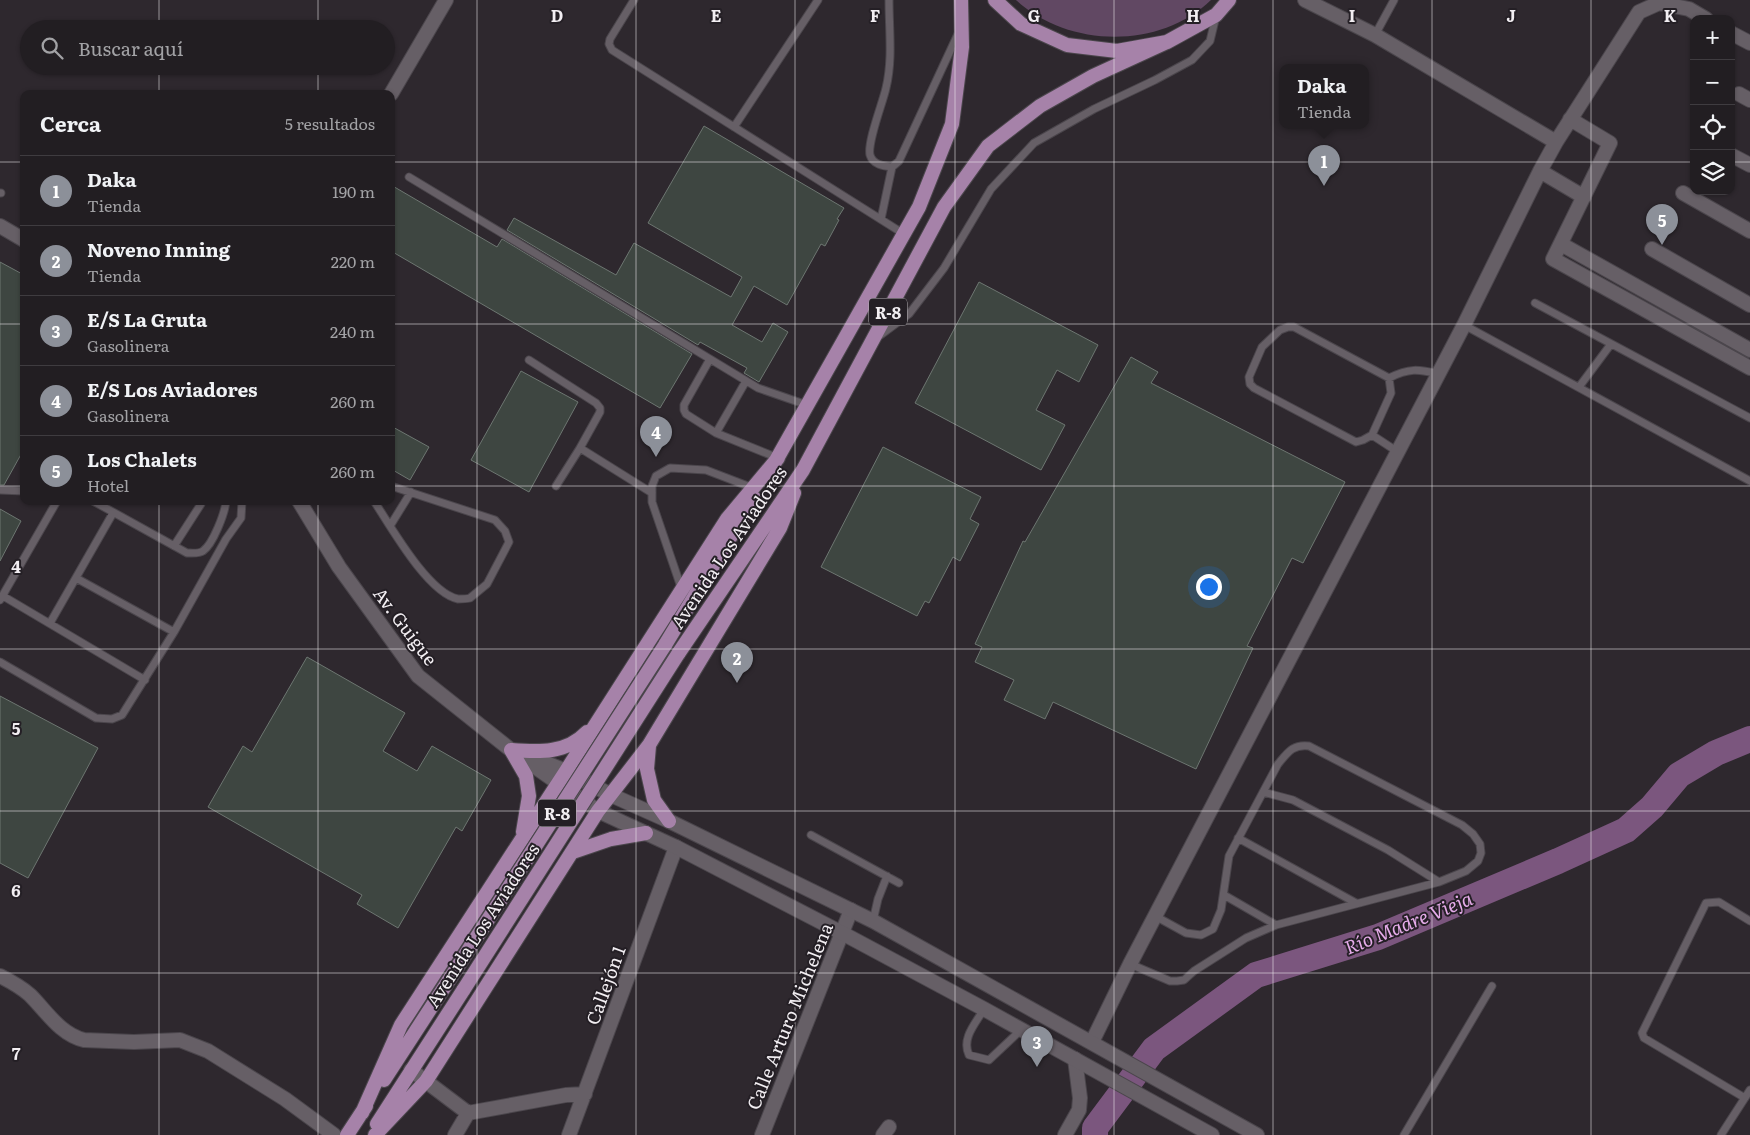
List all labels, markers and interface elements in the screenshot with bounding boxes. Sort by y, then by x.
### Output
text: D [551,3,563,27]
text: E [711,3,722,27]
text: F [870,3,880,27]
text: G [1028,3,1040,27]
text: H [1186,3,1200,27]
text: I [1349,3,1355,27]
text: J [1506,3,1516,27]
text: K [1664,3,1677,27]
map controls [1690,15,1735,195]
button: + [1690,15,1735,60]
search box [20,20,395,75]
icon: search [38,34,66,62]
text: Buscar aquí [78,34,183,62]
button: − [1690,60,1735,105]
popup [1279,64,1369,129]
text: Daka [1297,71,1346,99]
text: Tienda [1297,99,1351,123]
button: locate [1690,105,1735,150]
text: Cerca [40,107,101,138]
text: 5 resultados [285,111,375,135]
pin: 1 [1308,145,1340,186]
button: layers [1690,150,1735,195]
text: Daka [87,165,136,193]
text: 1 [53,179,59,203]
text: 190 m [332,179,375,203]
text: Tienda [87,193,141,217]
pin: 5 [1646,204,1678,245]
text: Noveno Inning [87,235,230,263]
text: 2 [52,249,60,273]
text: 220 m [331,249,375,273]
text: Tienda [87,263,141,287]
road number: R-8 [869,298,907,326]
text: E/S La Gruta [87,305,207,333]
text: 3 [52,319,60,343]
text: 240 m [330,319,375,343]
text: Gasolinera [87,333,169,357]
text: E/S Los Aviadores [87,375,258,403]
text: 4 [51,389,61,413]
text: 260 m [330,389,375,413]
text: Gasolinera [87,403,169,427]
pin: 4 [640,416,672,457]
text: Los Chalets [87,445,197,473]
text: 5 [52,459,60,483]
text: 260 m [330,459,375,483]
street label: Avenida Los Aviadores [663,460,793,634]
text: Hotel [87,473,129,497]
text: 4 [11,554,21,578]
your location [1196,574,1222,600]
street label: Av. Guigue [368,581,444,671]
pin: 2 [721,642,753,683]
text: 5 [12,716,21,740]
road number: R-8 [538,800,576,826]
street label: Avenida Los Aviadores [419,837,545,1013]
text: 6 [11,878,21,902]
water label: Río Madre Vieja [1340,883,1476,960]
street label: Calle Arturo Michelena [739,918,839,1114]
street label: Callejón 1 [578,942,632,1028]
pin: 3 [1021,1026,1053,1067]
text: 7 [12,1041,21,1065]

